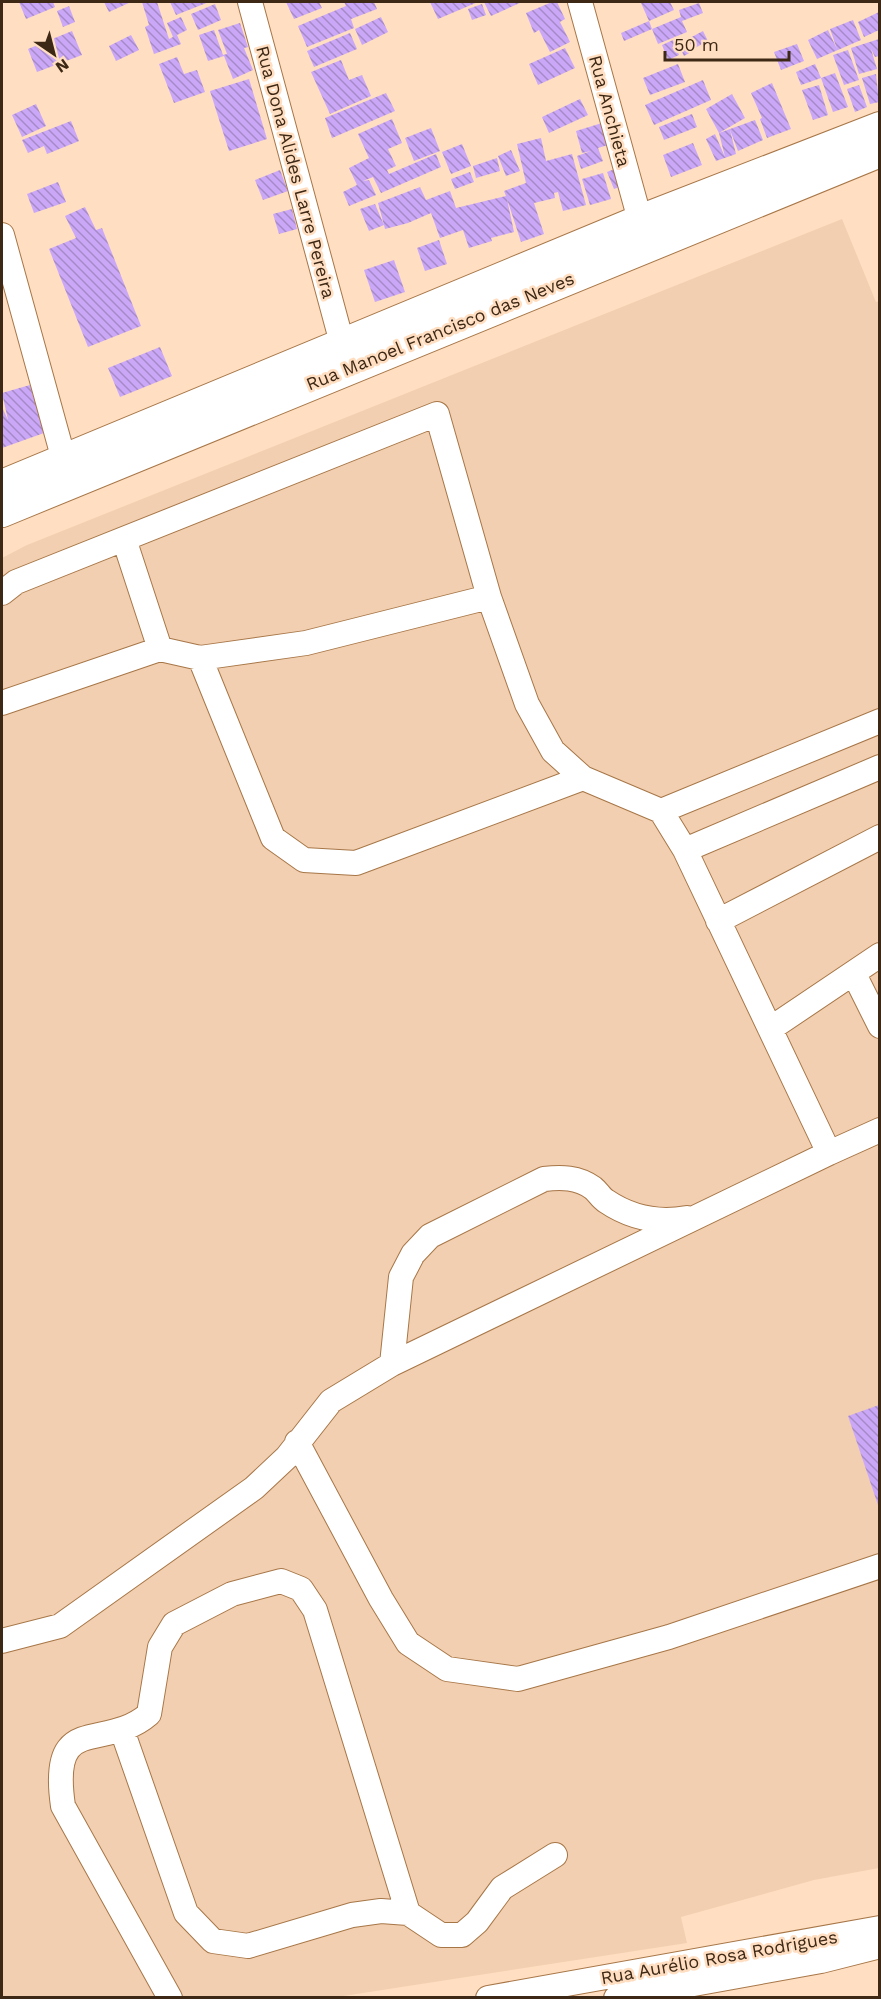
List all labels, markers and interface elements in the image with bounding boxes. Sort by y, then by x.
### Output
north arrow [24,24,84,84]
scale bar [665,24,790,62]
text: 50 m [674,34,719,55]
street label: Rua Dona Alides Larre Pereira [252,43,340,301]
street label: Rua Anchieta [585,53,635,169]
text: N [52,55,73,77]
street label: Rua Manoel Francisco das Neves [303,267,577,395]
street label: Rua Aurélio Rosa Rodrigues [599,1926,839,1988]

